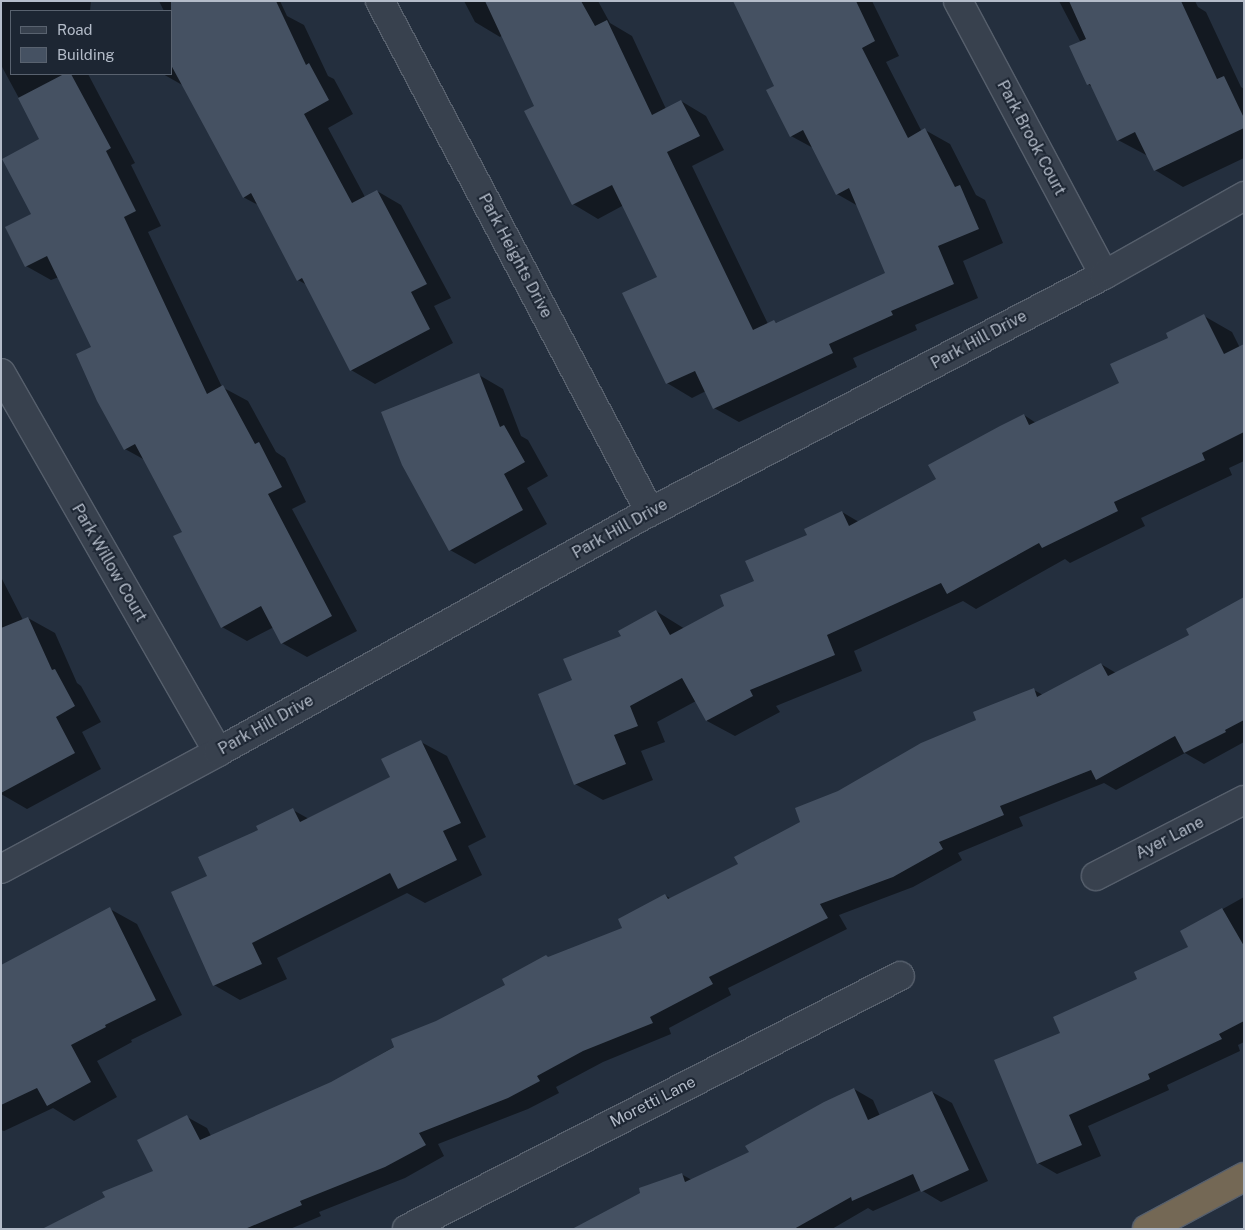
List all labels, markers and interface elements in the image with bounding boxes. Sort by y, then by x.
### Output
legend [10,10,172,75]
text: Road [57,21,93,38]
text: Building [57,46,115,63]
street label: Park Brook Court [993,77,1069,199]
street label: Park Heights Drive [474,190,556,322]
street label: Park Hill Drive [928,307,1030,373]
street label: Park Hill Drive [569,495,671,563]
street label: Park Willow Court [67,500,151,626]
street label: Park Hill Drive [215,691,317,759]
street label: Ayer Lane [1133,813,1207,863]
street label: Moretti Lane [607,1072,699,1132]

